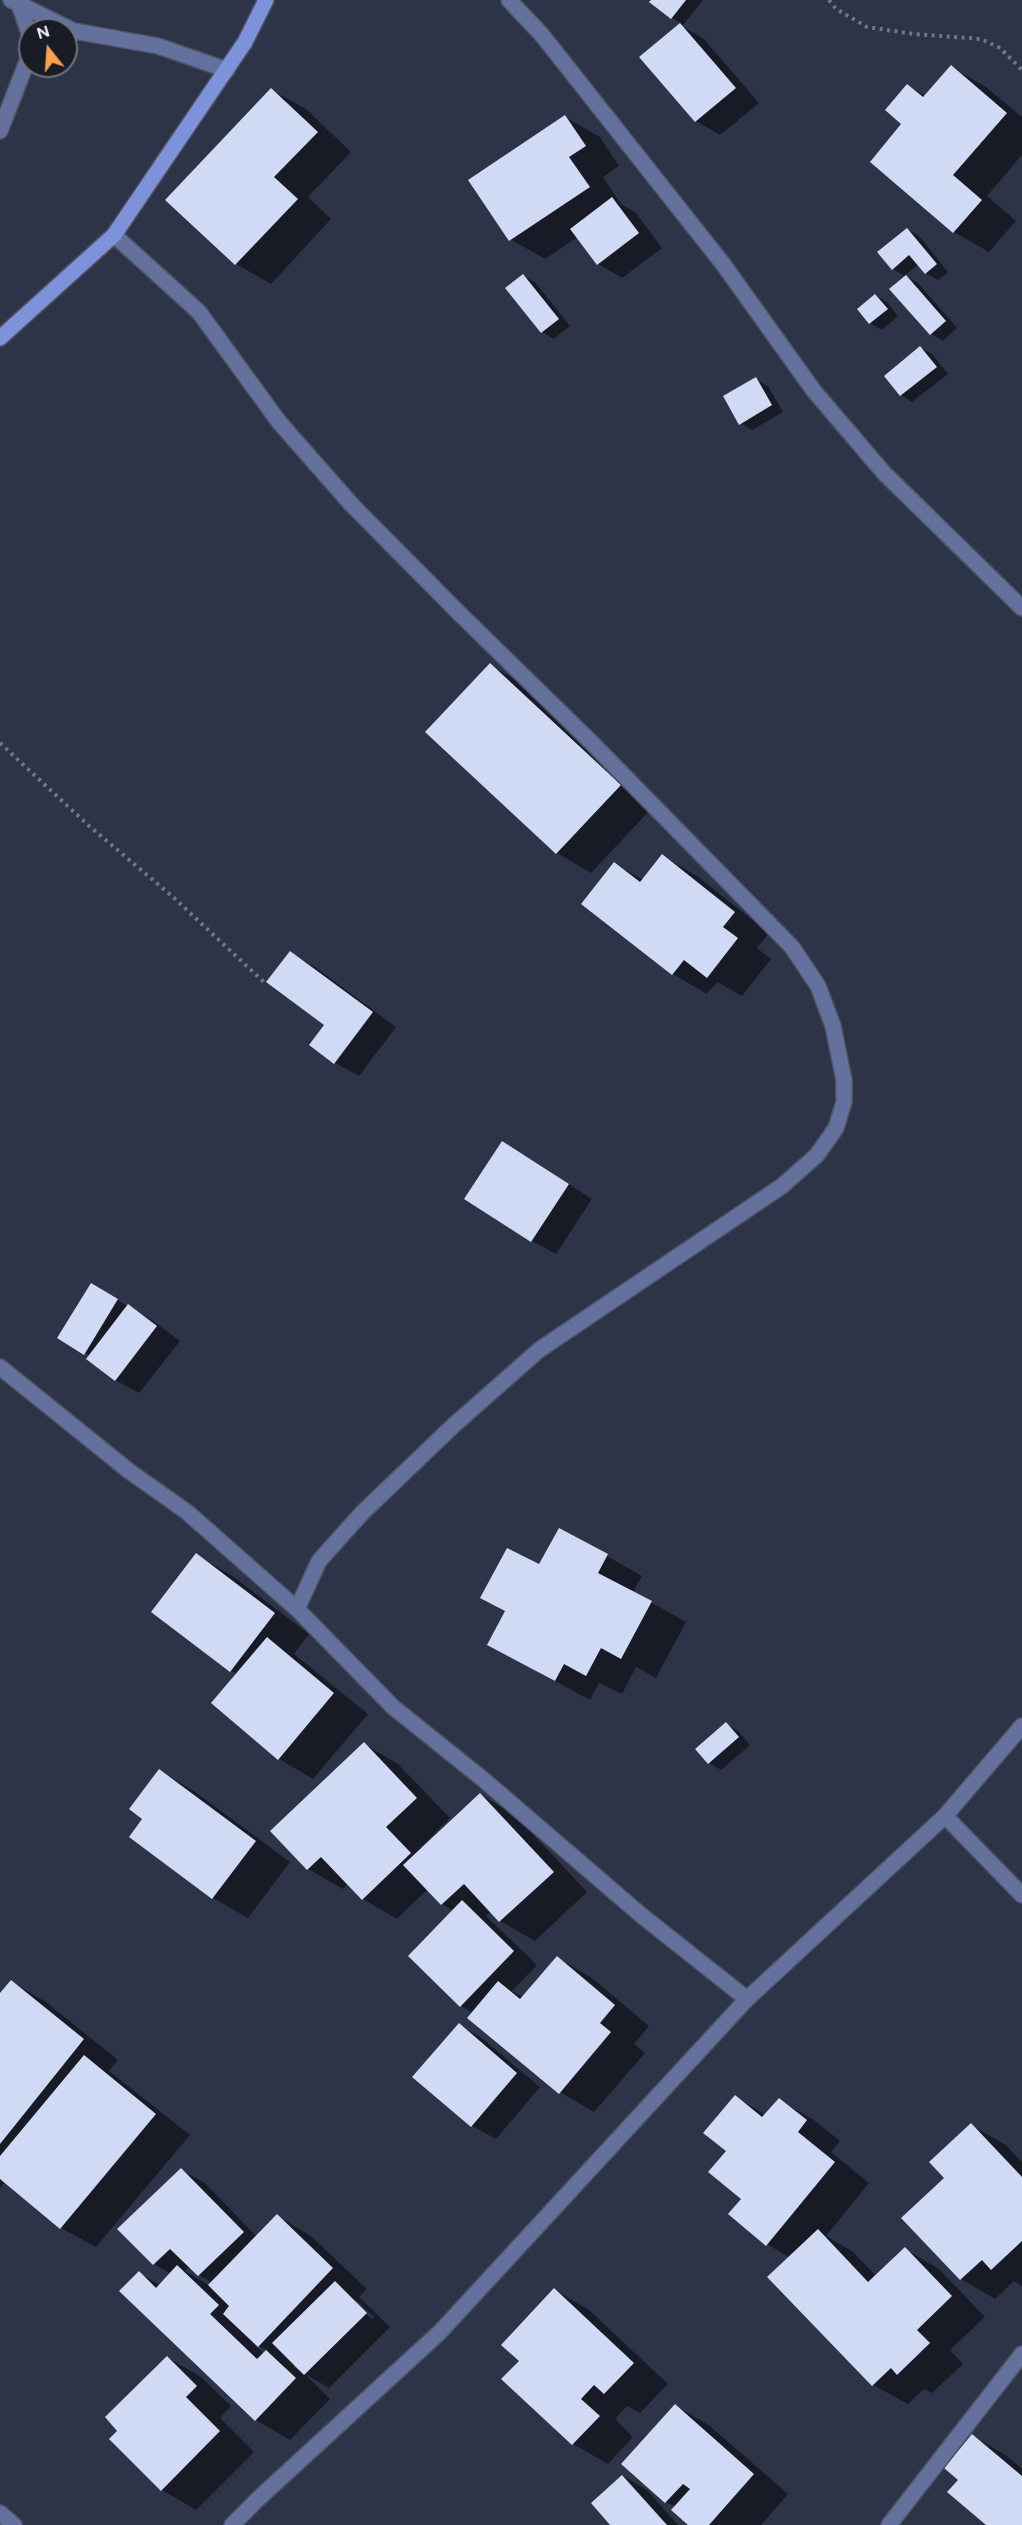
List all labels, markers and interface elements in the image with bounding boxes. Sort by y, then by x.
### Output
north arrow [18,18,78,78]
text: N [34,21,52,43]

